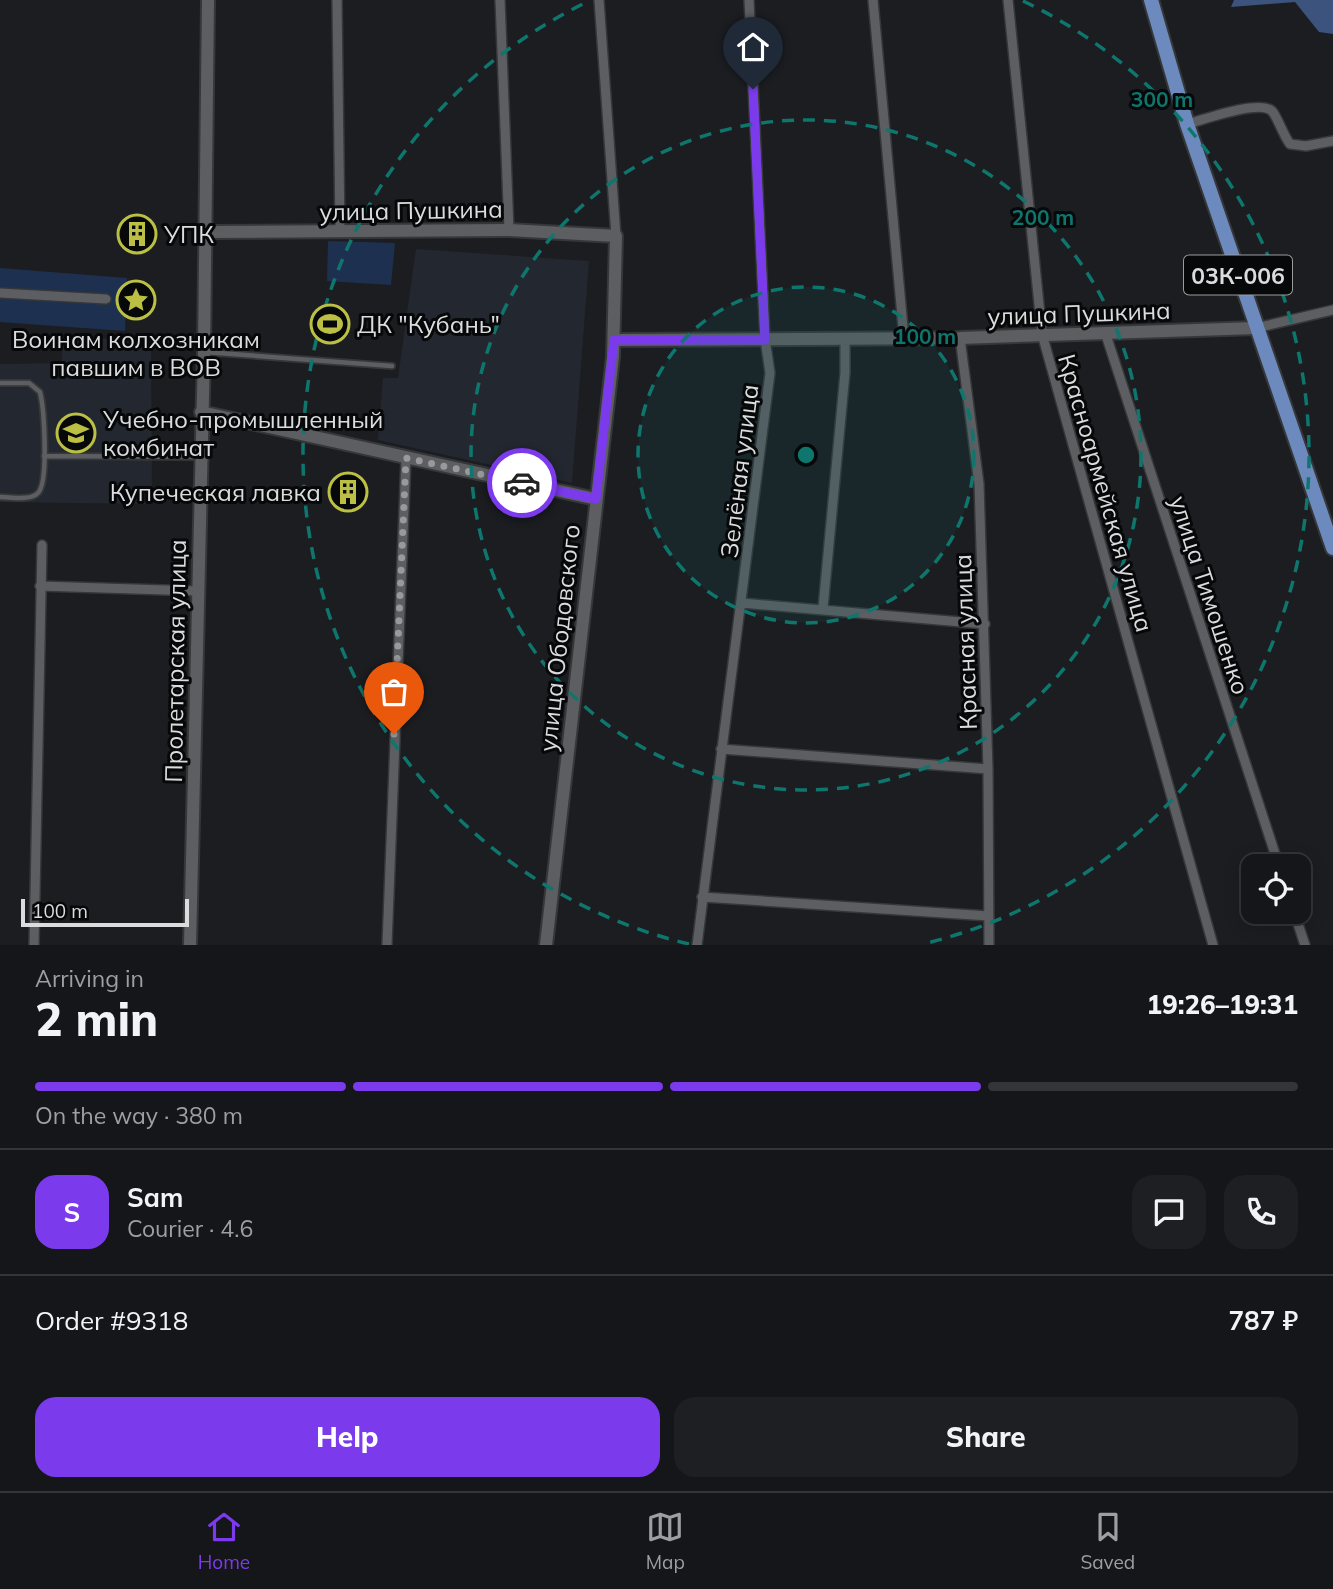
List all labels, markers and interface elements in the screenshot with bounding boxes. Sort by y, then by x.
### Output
pin [723,17,783,89]
icon: home [734,28,772,66]
text: 300 m [1131,86,1193,112]
street label: улица Пушкина [319,193,503,227]
text: 200 m [1012,204,1074,230]
building icon: УПК [116,213,158,255]
place label: УПК [163,219,214,249]
road number: 03К-006 [1184,256,1292,294]
place icon: Воинам колхозникам павшим в ВОВ [115,279,157,321]
street label: улица Пушкина [987,295,1171,331]
sports icon: ДК "Кубань" [309,303,351,345]
place label: ДК "Кубань" [357,309,500,339]
text: 100 m [894,323,956,349]
place label: Воинам колхозникам павшим в ВОВ [12,324,260,382]
street label: Красноармейская улица [1052,351,1160,635]
street label: Зелёная улица [713,382,765,560]
place label: Учебно-промышленный комбинат [102,404,383,462]
school or university icon: Учебно-промышленный комбинат [55,412,97,454]
centre of rings [794,443,818,467]
courier [487,448,557,518]
icon: car [503,464,541,502]
building icon: Купеческая лавка [327,471,369,513]
place label: Купеческая лавка [110,477,321,507]
street label: улица Тимошенко [1164,492,1256,698]
street label: улица Ободовского [532,523,586,753]
street label: Пролетарская улица [158,539,192,783]
street label: Красная улица [947,554,983,730]
pin [364,662,424,734]
icon: bag [375,673,413,711]
map controls [1241,854,1311,924]
button: locate [1241,854,1311,924]
scale bar [21,896,189,928]
text: 100 m [32,899,88,923]
text: Arriving in [35,964,144,993]
text: 19:26–19:31 [1147,988,1298,1021]
text: 2 min [35,990,158,1048]
text: On the way · 380 m [35,1101,243,1130]
button: chat [1132,1175,1206,1249]
button: phone [1224,1175,1298,1249]
text: Sam [127,1181,183,1214]
text: S [64,1196,80,1229]
text: Courier · 4.6 [127,1214,253,1243]
text: Order #9318 [35,1304,188,1337]
text: 787 ₽ [1228,1304,1298,1337]
button: Help [35,1397,660,1477]
button: Share [674,1397,1298,1477]
tab: Home [198,1508,250,1574]
tab: Map [646,1508,685,1574]
tab: Saved [1080,1508,1135,1574]

